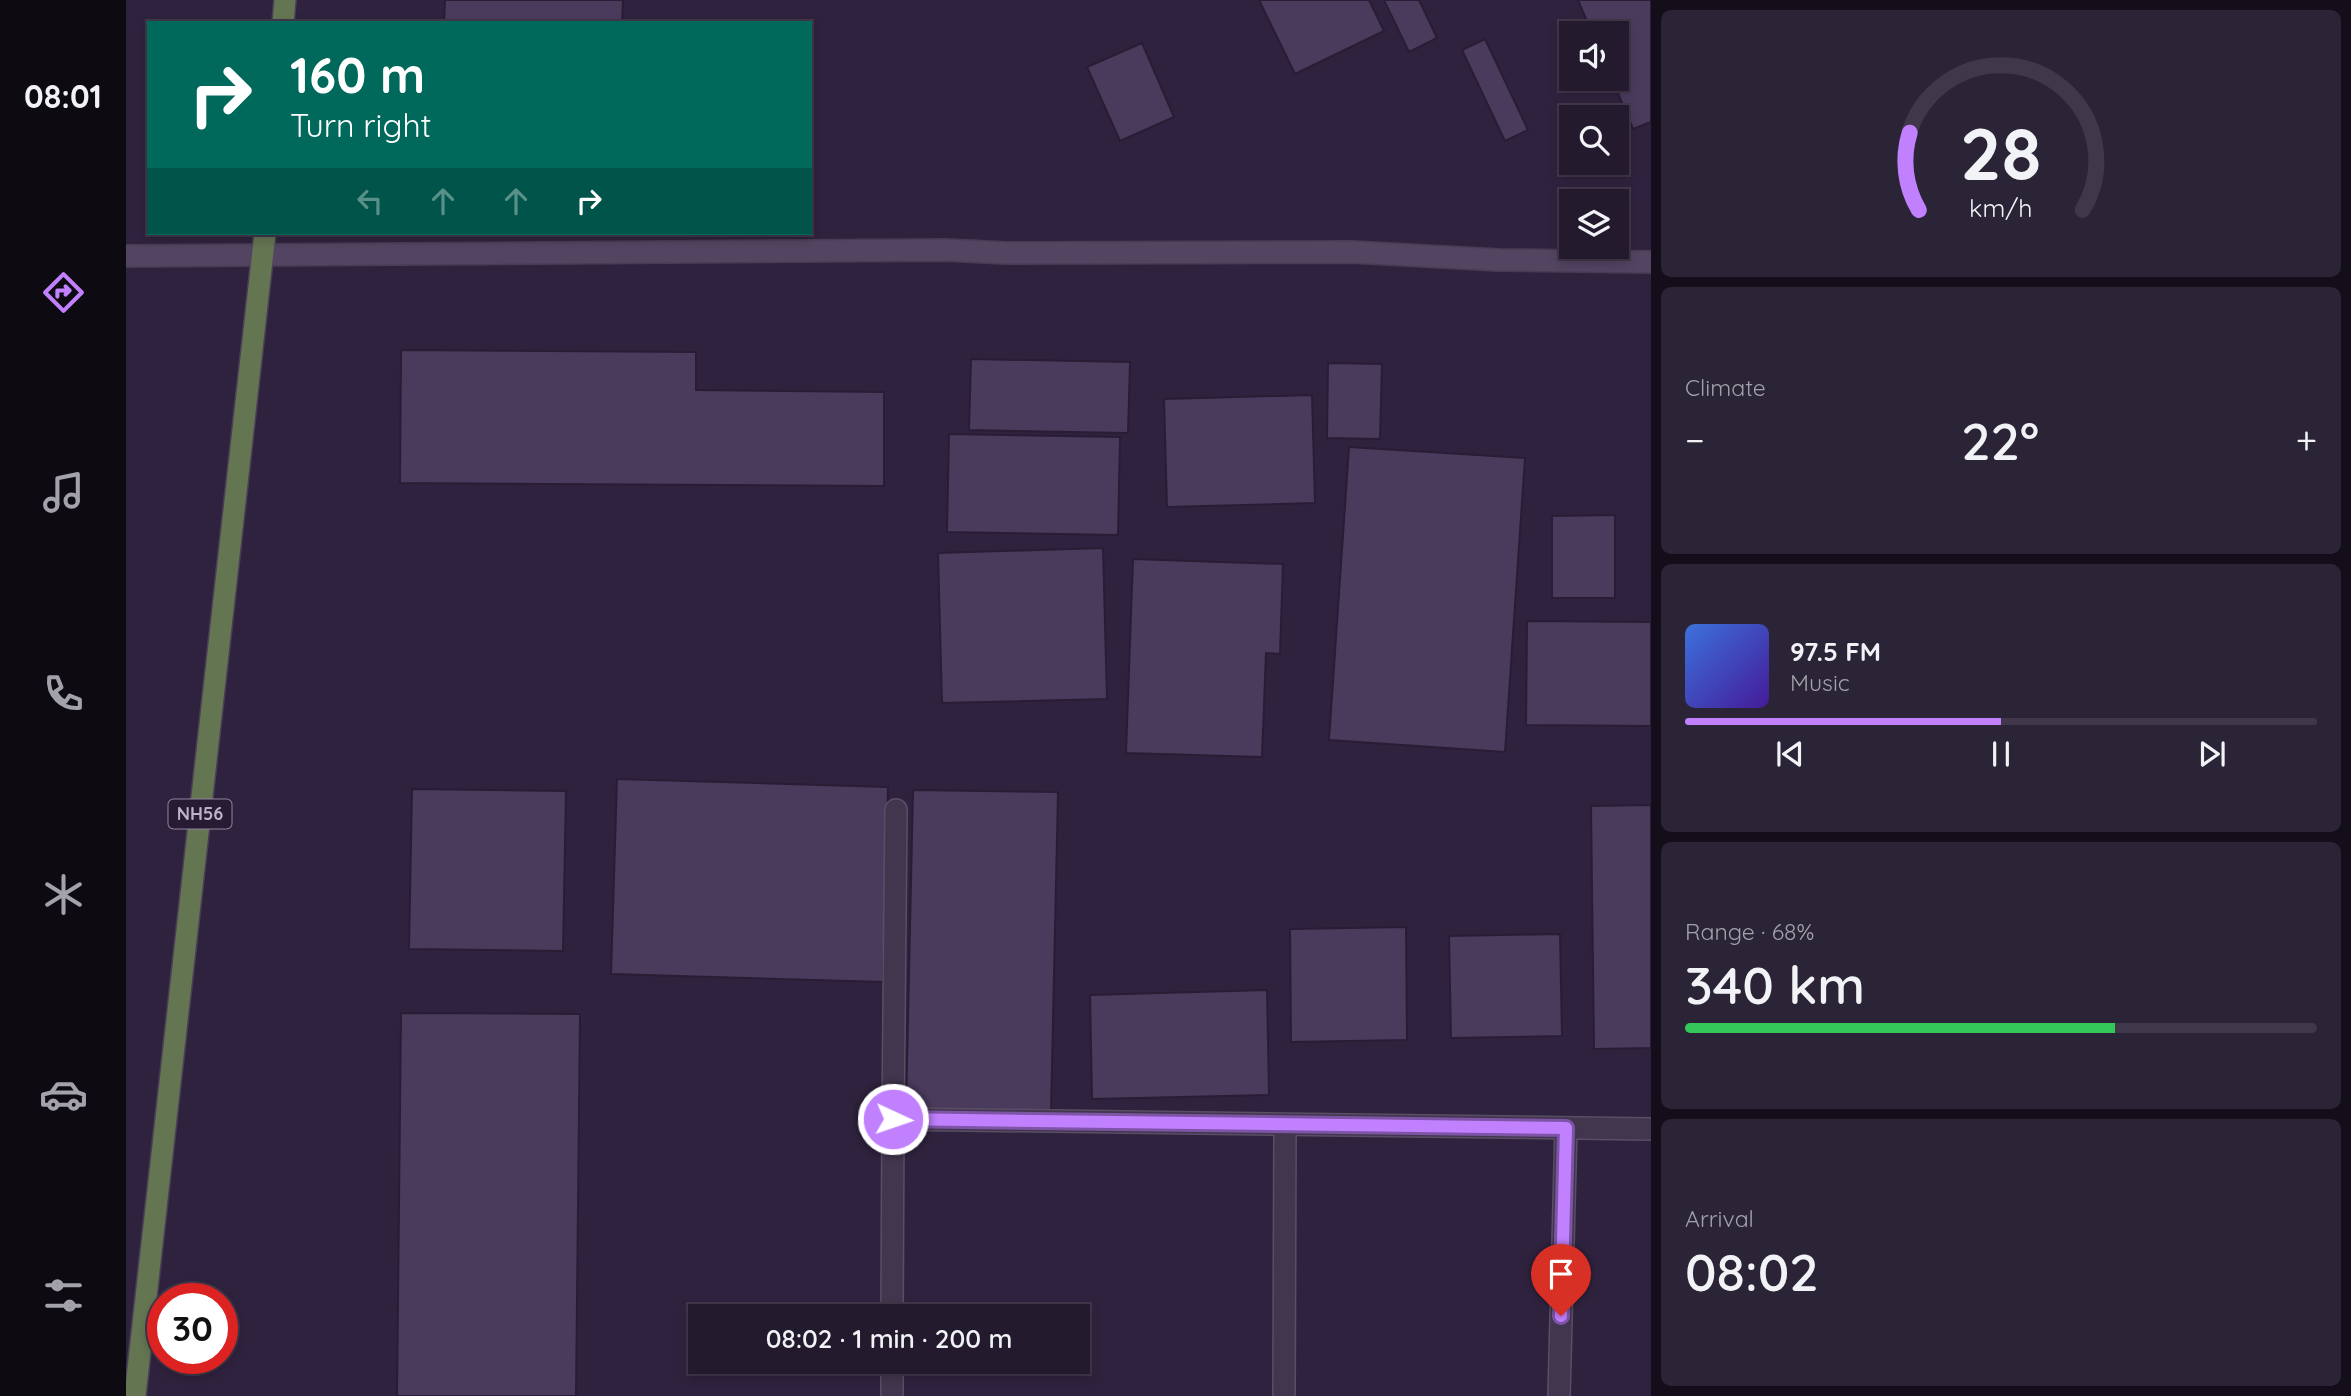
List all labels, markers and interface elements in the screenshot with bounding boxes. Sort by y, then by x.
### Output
map controls [1559,21,1629,259]
button: sound [1559,21,1629,91]
text: 160 m [290,44,425,105]
icon: right [175,49,266,140]
text: 08:01 [24,76,102,116]
text: Turn right [290,105,431,145]
button: search [1559,105,1629,175]
text: 28 [1960,107,2042,198]
icon: left [351,182,389,220]
icon: ahead [424,182,462,220]
icon: ahead [497,182,535,220]
icon: right [570,182,608,220]
button: layers [1559,189,1629,259]
text: km/h [1969,191,2033,222]
icon: directions [39,268,88,317]
text: Climate [1685,373,1766,402]
text: 22° [1961,408,2039,473]
text: − [1685,416,1705,464]
text: + [2296,416,2317,464]
icon: music [39,468,88,517]
text: 97.5 FM [1790,635,1881,668]
text: Music [1790,668,1850,697]
icon: phone [39,669,88,718]
icon: previous [1771,735,1809,773]
icon: pause [1982,735,2020,773]
icon: next [2193,735,2231,773]
road number: NH56 [168,800,232,828]
icon: climate [39,870,88,919]
text: Range · 68% [1685,917,1814,946]
text: 340 km [1685,952,1865,1017]
icon: car [39,1070,88,1119]
position arrow [856,1082,930,1156]
text: Arrival [1685,1204,1754,1233]
text: 08:02 [1685,1239,1819,1304]
pin [1531,1244,1591,1316]
icon: arrive [1542,1255,1580,1293]
icon: filters [39,1271,88,1320]
speed limit sign: 30 [147,1283,238,1374]
text: 08:02 · 1 min · 200 m [766,1322,1012,1355]

